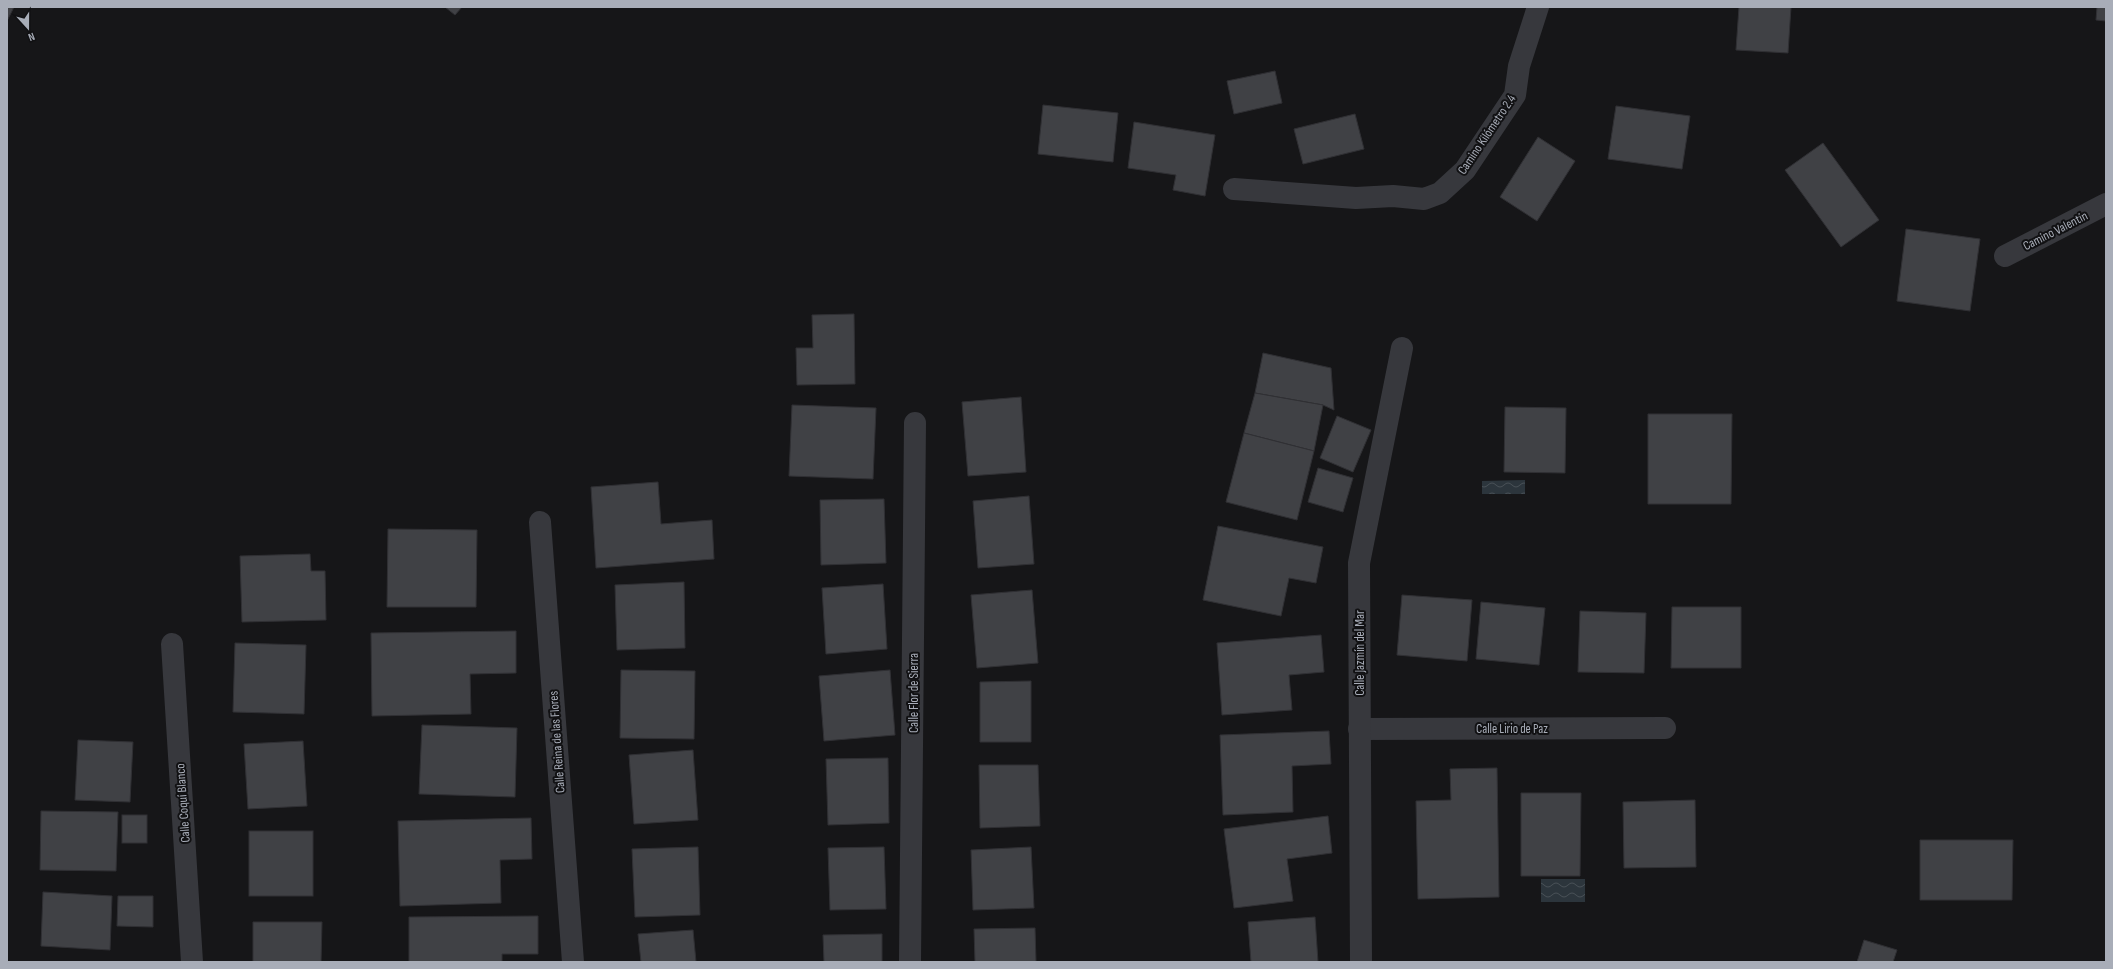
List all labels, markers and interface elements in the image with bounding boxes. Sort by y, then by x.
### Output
north arrow [8,8,48,48]
text: N [26,30,36,44]
street label: Camino Kilómetro 2.4 [1454,91,1520,177]
street label: Camino Valentín [2020,208,2091,254]
street label: Calle Jazmín del Mar [1352,610,1368,696]
street label: Calle Flor de Sierra [906,653,922,733]
street label: Calle Reina de las Flores [545,690,569,794]
street label: Calle Lirio de Paz [1476,721,1548,737]
street label: Calle Coquí Blanco [172,763,194,843]

